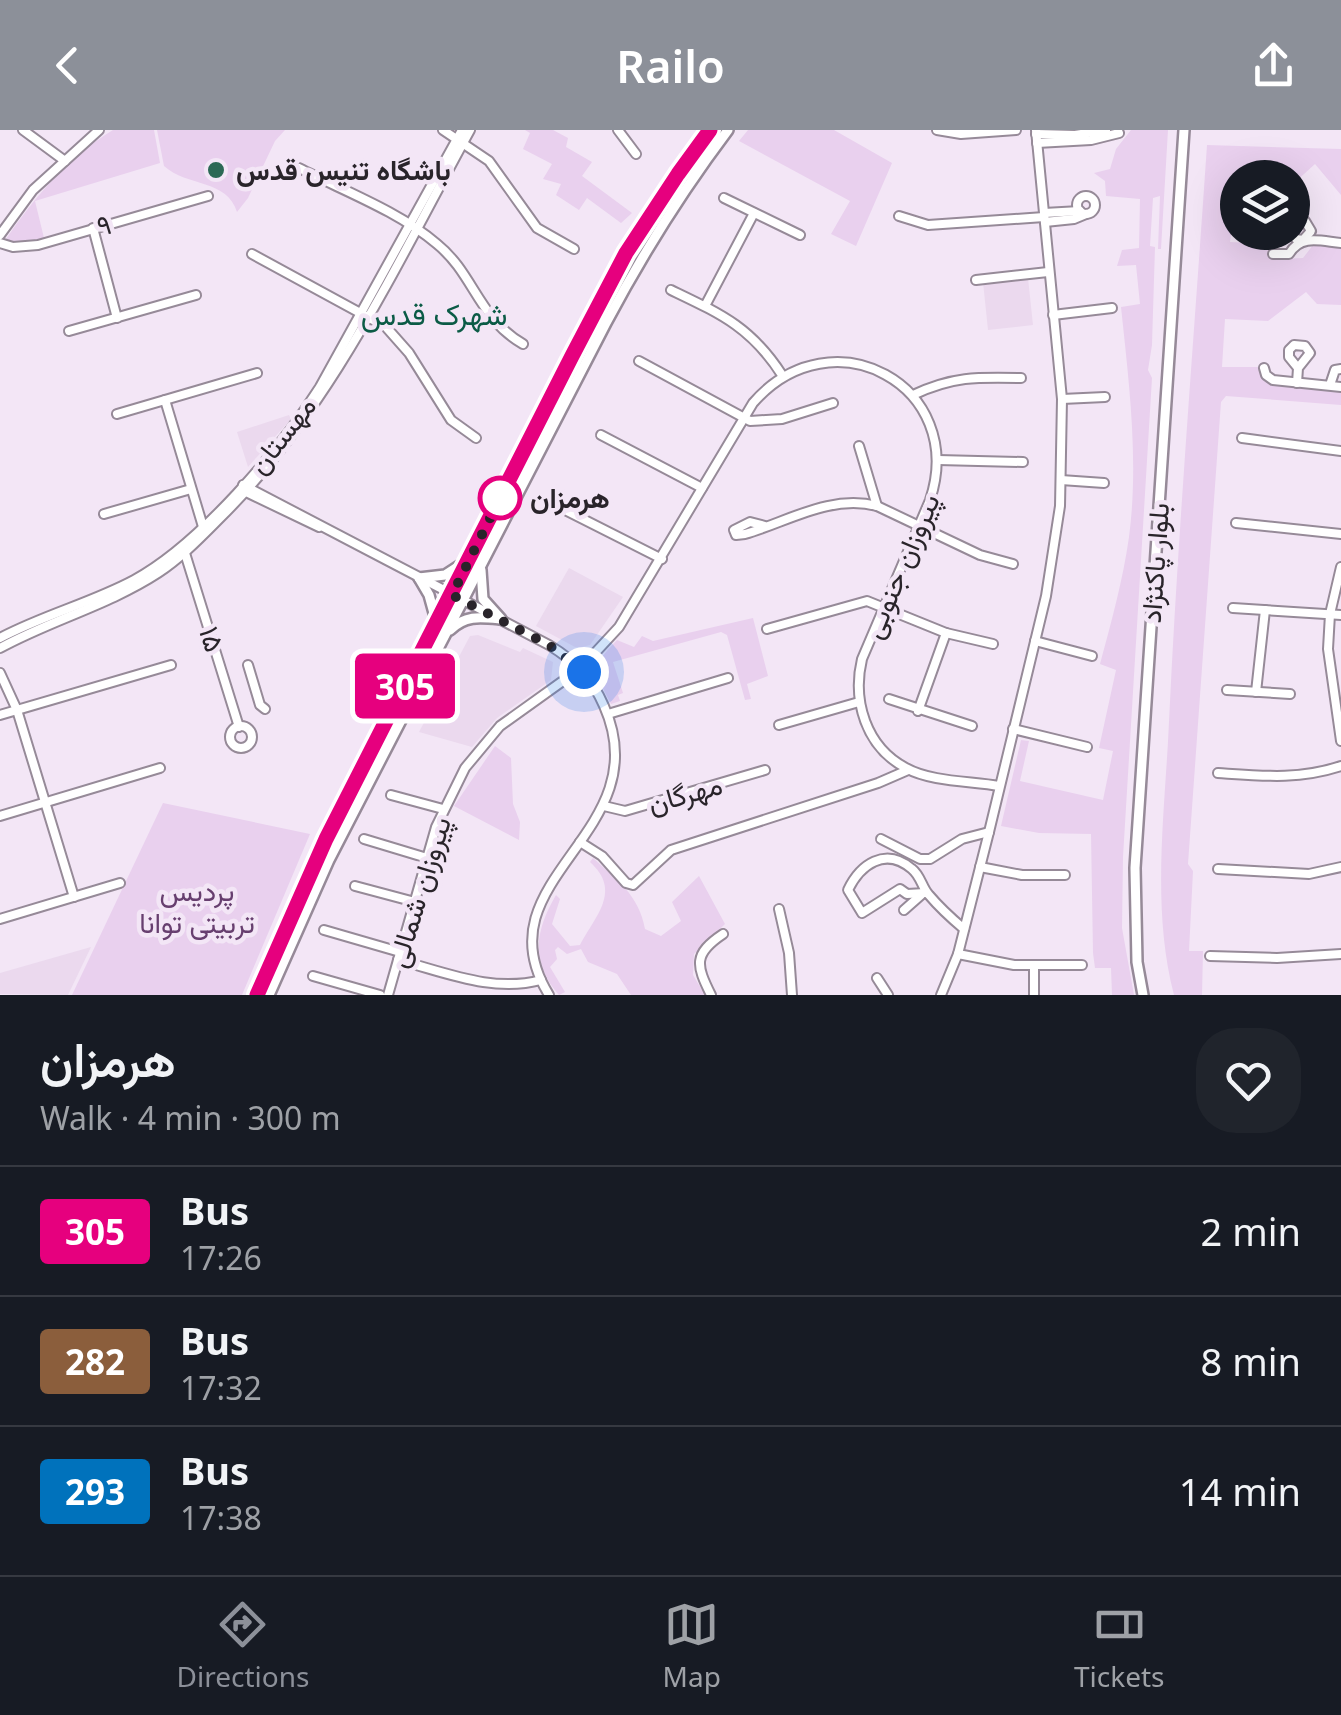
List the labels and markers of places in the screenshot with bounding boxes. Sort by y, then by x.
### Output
place label: باشگاه تنیس قدس [236,150,451,188]
marker: باشگاه تنیس قدس [205,159,227,181]
marker: هرمزان [479,477,521,519]
place label: هرمزان [530,478,610,516]

